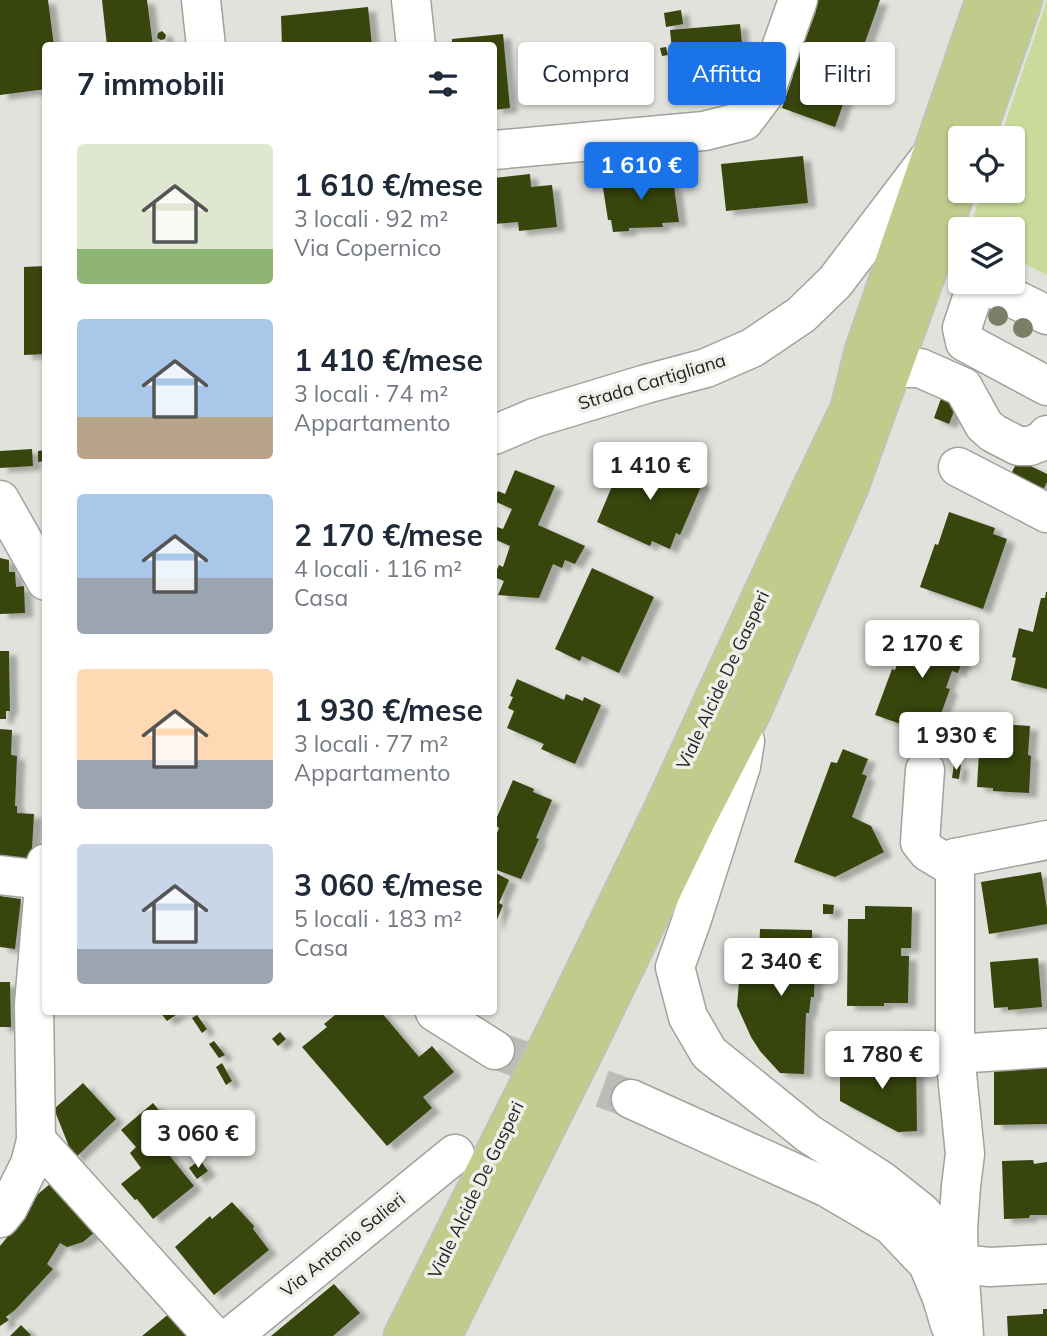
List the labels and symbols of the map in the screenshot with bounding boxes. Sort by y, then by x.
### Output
pin: 1 610 € [576,142,706,202]
street label: Strada Cartigliana [575,348,728,415]
pin: 1 410 € [585,442,715,502]
street label: Viale Alcide De Gasperi [671,587,774,773]
pin: 2 170 € [857,620,987,680]
pin: 1 930 € [891,712,1021,772]
pin: 2 340 € [716,939,846,998]
pin: 1 780 € [817,1032,947,1091]
street label: Viale Alcide De Gasperi [423,1097,529,1282]
pin: 3 060 € [133,1110,263,1170]
street label: Via Antonio Salieri [276,1187,410,1302]

